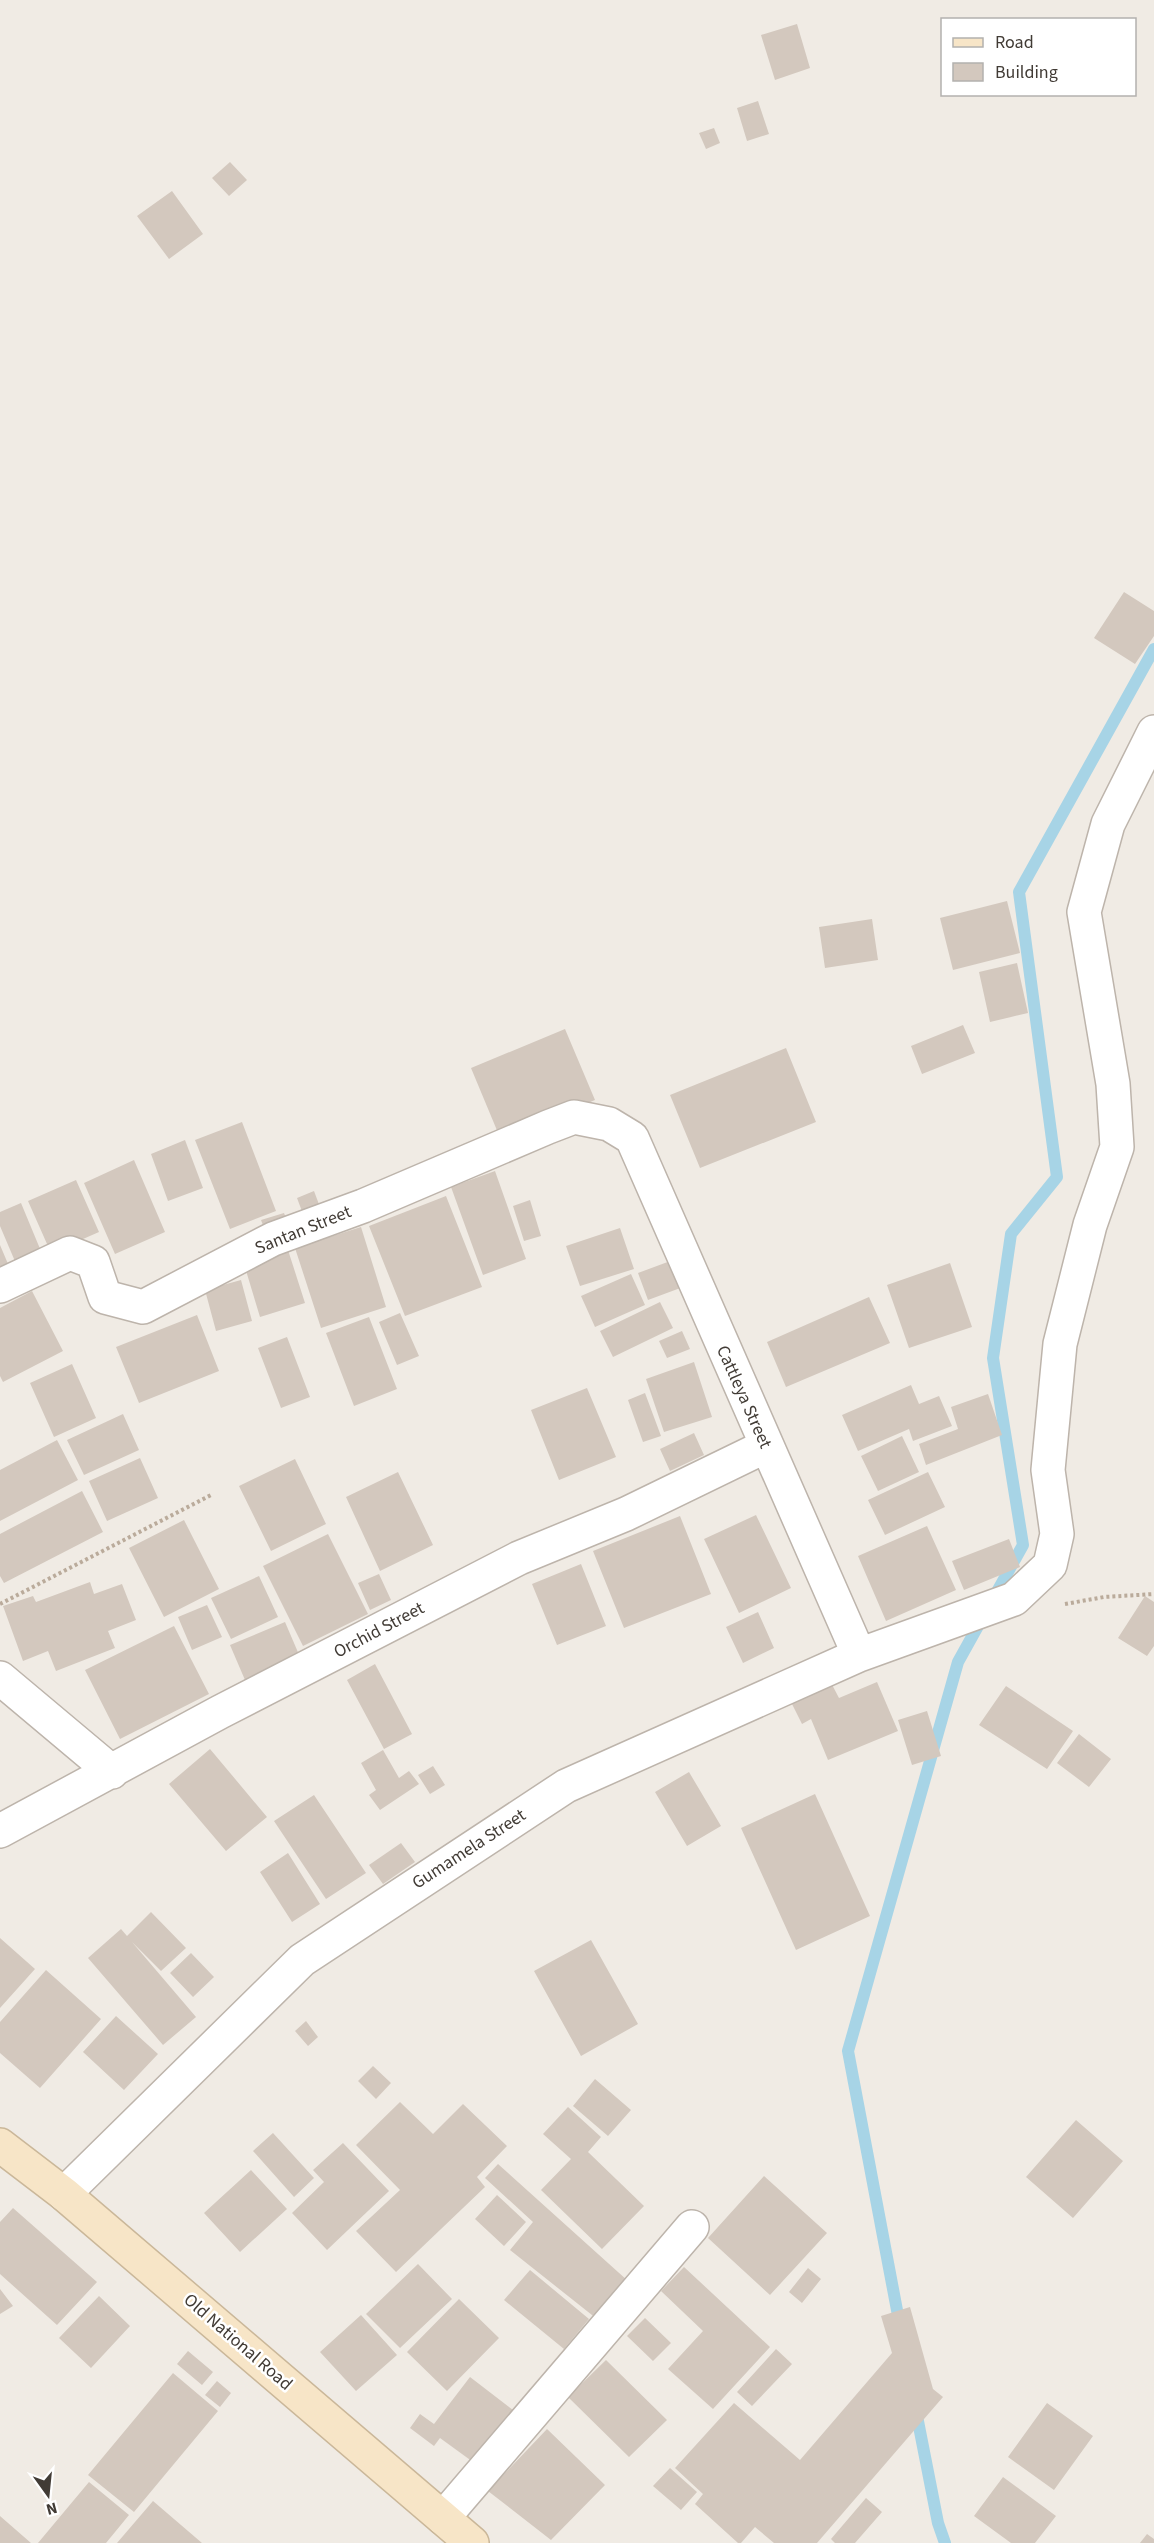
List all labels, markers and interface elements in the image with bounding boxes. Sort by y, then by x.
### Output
legend [941,18,1136,96]
text: Road [995,30,1034,55]
text: Building [995,60,1058,85]
street label: Santan Street [251,1199,355,1261]
street label: Cattleya Street [710,1342,778,1452]
street label: Orchid Street [329,1596,429,1664]
street label: Gumamela Street [407,1803,531,1895]
street label: Old National Road [178,2288,298,2396]
north arrow [18,2465,78,2525]
text: N [44,2497,60,2521]

